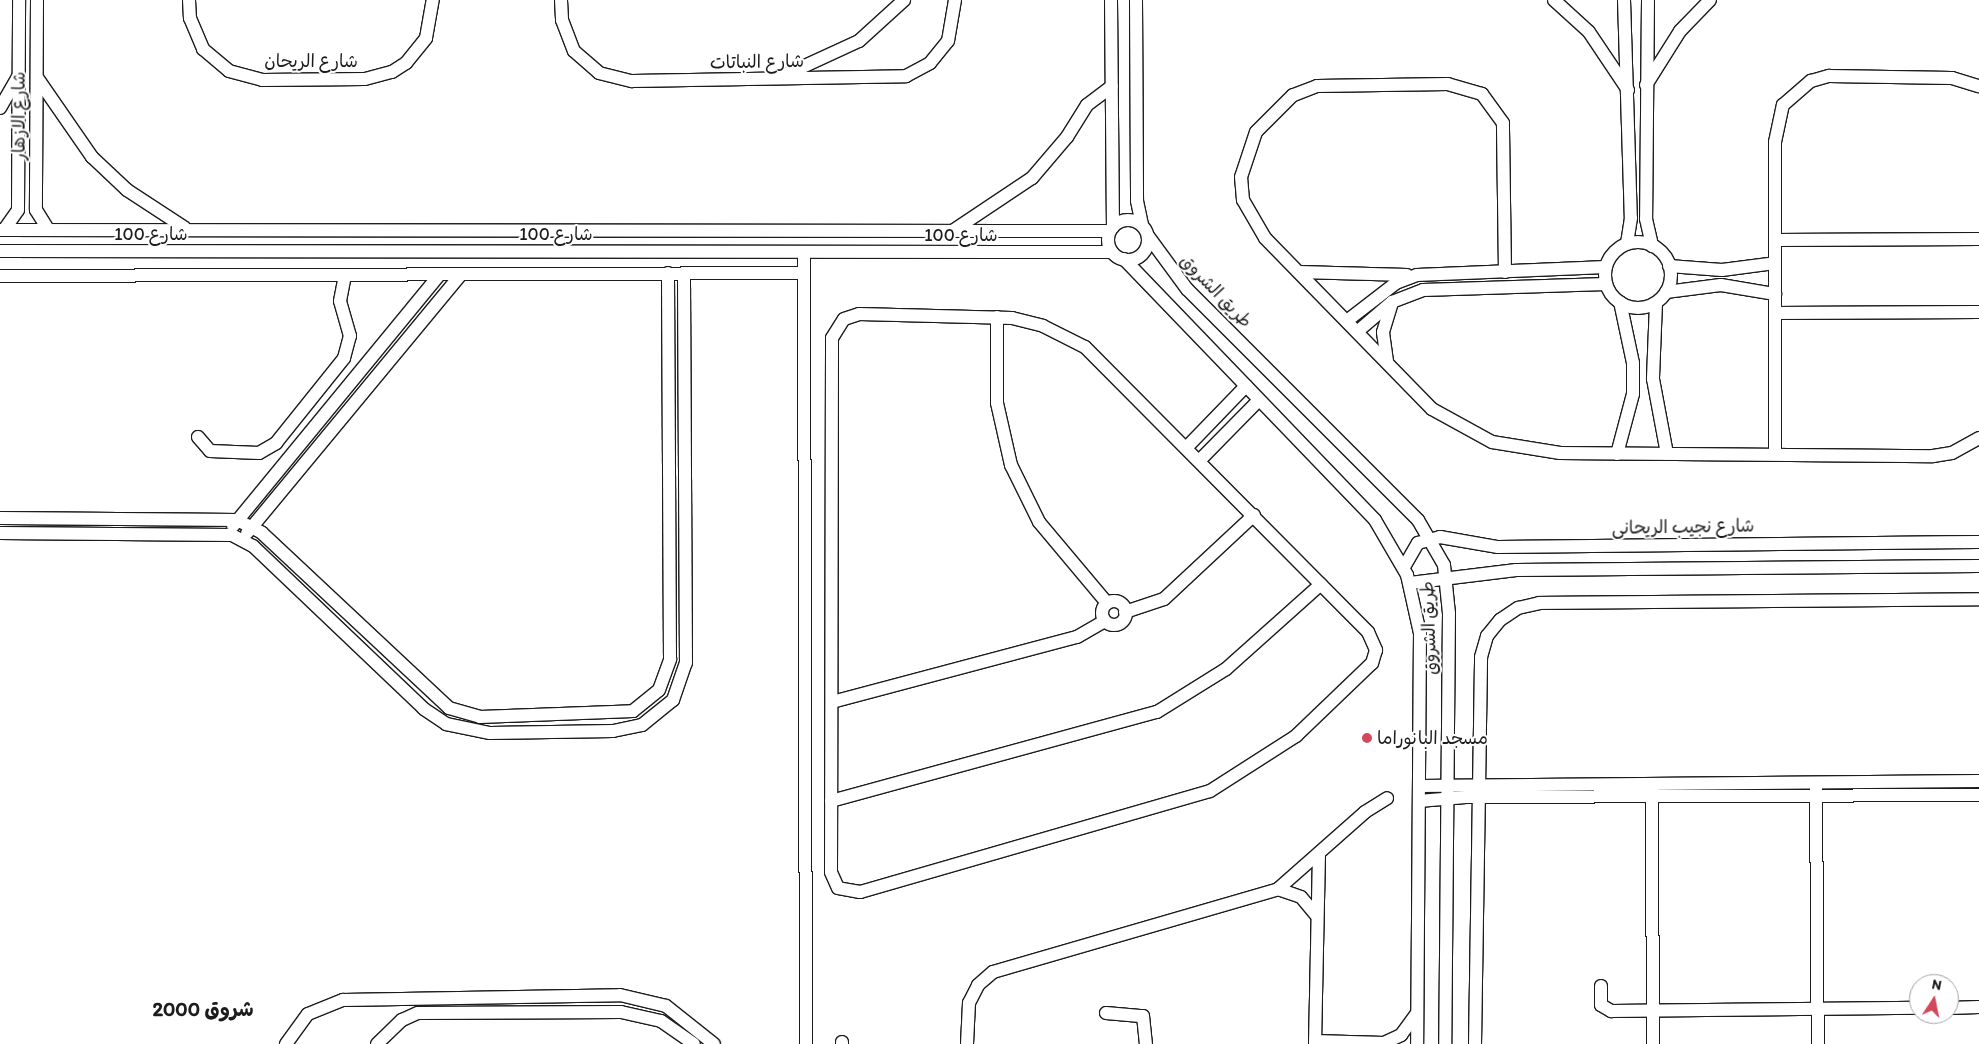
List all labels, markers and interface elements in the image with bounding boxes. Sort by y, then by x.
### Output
street label: شارع الريحان [264,50,358,72]
street label: شارع النباتات [710,50,804,74]
street label: شارع الازهار [8,71,30,161]
street label: شارع 100 [114,223,188,245]
street label: شارع 100 [519,223,593,245]
street label: شارع 100 [924,224,998,246]
street label: طريق الشروق [1176,250,1256,332]
street label: شارع نجيب الريحانى [1611,515,1755,539]
street label: طريق الشروق [1417,581,1441,675]
place label: مسجد البانوراما [1377,727,1488,749]
marker: مسجد البانوراما [1361,732,1373,744]
north arrow [1909,974,1959,1024]
text: N [1930,976,1943,994]
district label: شروق 2000 [152,997,254,1021]

